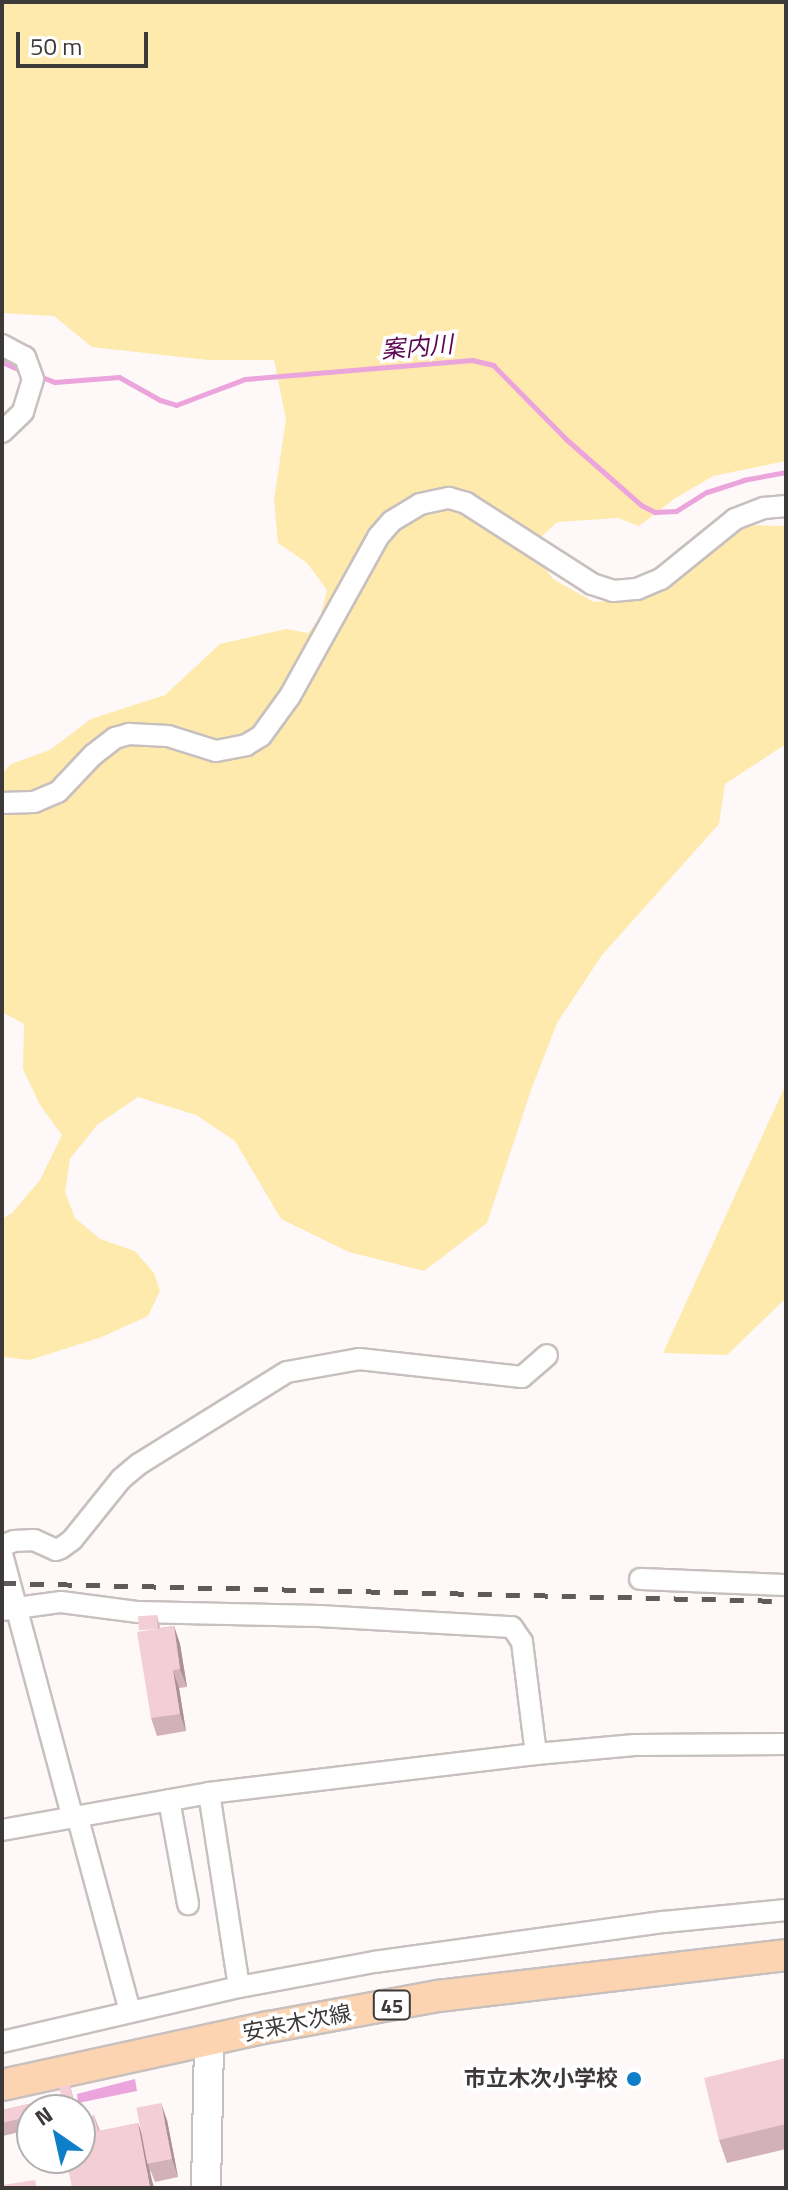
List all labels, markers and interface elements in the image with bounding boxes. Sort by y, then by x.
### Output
scale bar [20,16,152,66]
text: 50 m [30,28,82,64]
water label: 案内川 [380,330,454,364]
road number: 45 [372,1989,412,2021]
street label: 安来木次線 [240,2000,354,2046]
place label: 市立木次小学校 [464,2066,618,2092]
marker: 市立木次小学校 [625,2070,643,2088]
north arrow [16,2094,96,2174]
text: N [28,2097,60,2134]

